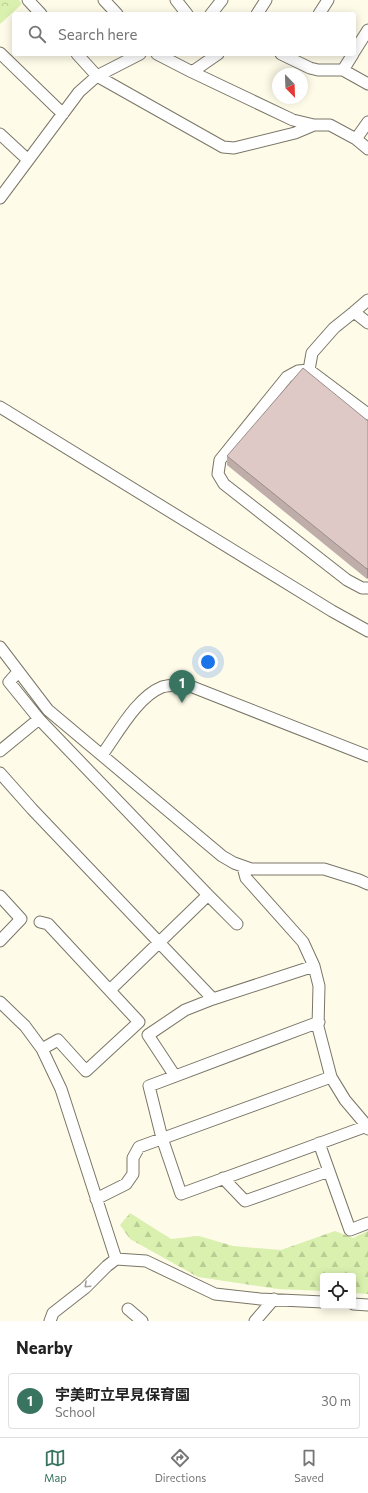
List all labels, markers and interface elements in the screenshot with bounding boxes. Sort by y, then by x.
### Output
search box [12,12,356,56]
icon: search [26,23,48,45]
text: Search here [58,25,137,43]
north arrow [272,68,308,104]
your location [198,652,218,672]
pin: 1 [169,670,195,703]
map controls [320,1273,356,1309]
button: locate [320,1273,356,1309]
one-way arrow [85,1280,92,1287]
text: Nearby [16,1337,73,1358]
text: 宇美町立早見保育園 [55,1385,190,1403]
text: 1 [27,1393,33,1409]
text: 30 m [321,1393,351,1409]
text: School [55,1404,95,1420]
tab: Map [44,1447,67,1484]
tab: Directions [155,1447,206,1484]
tab: Saved [294,1447,324,1484]

